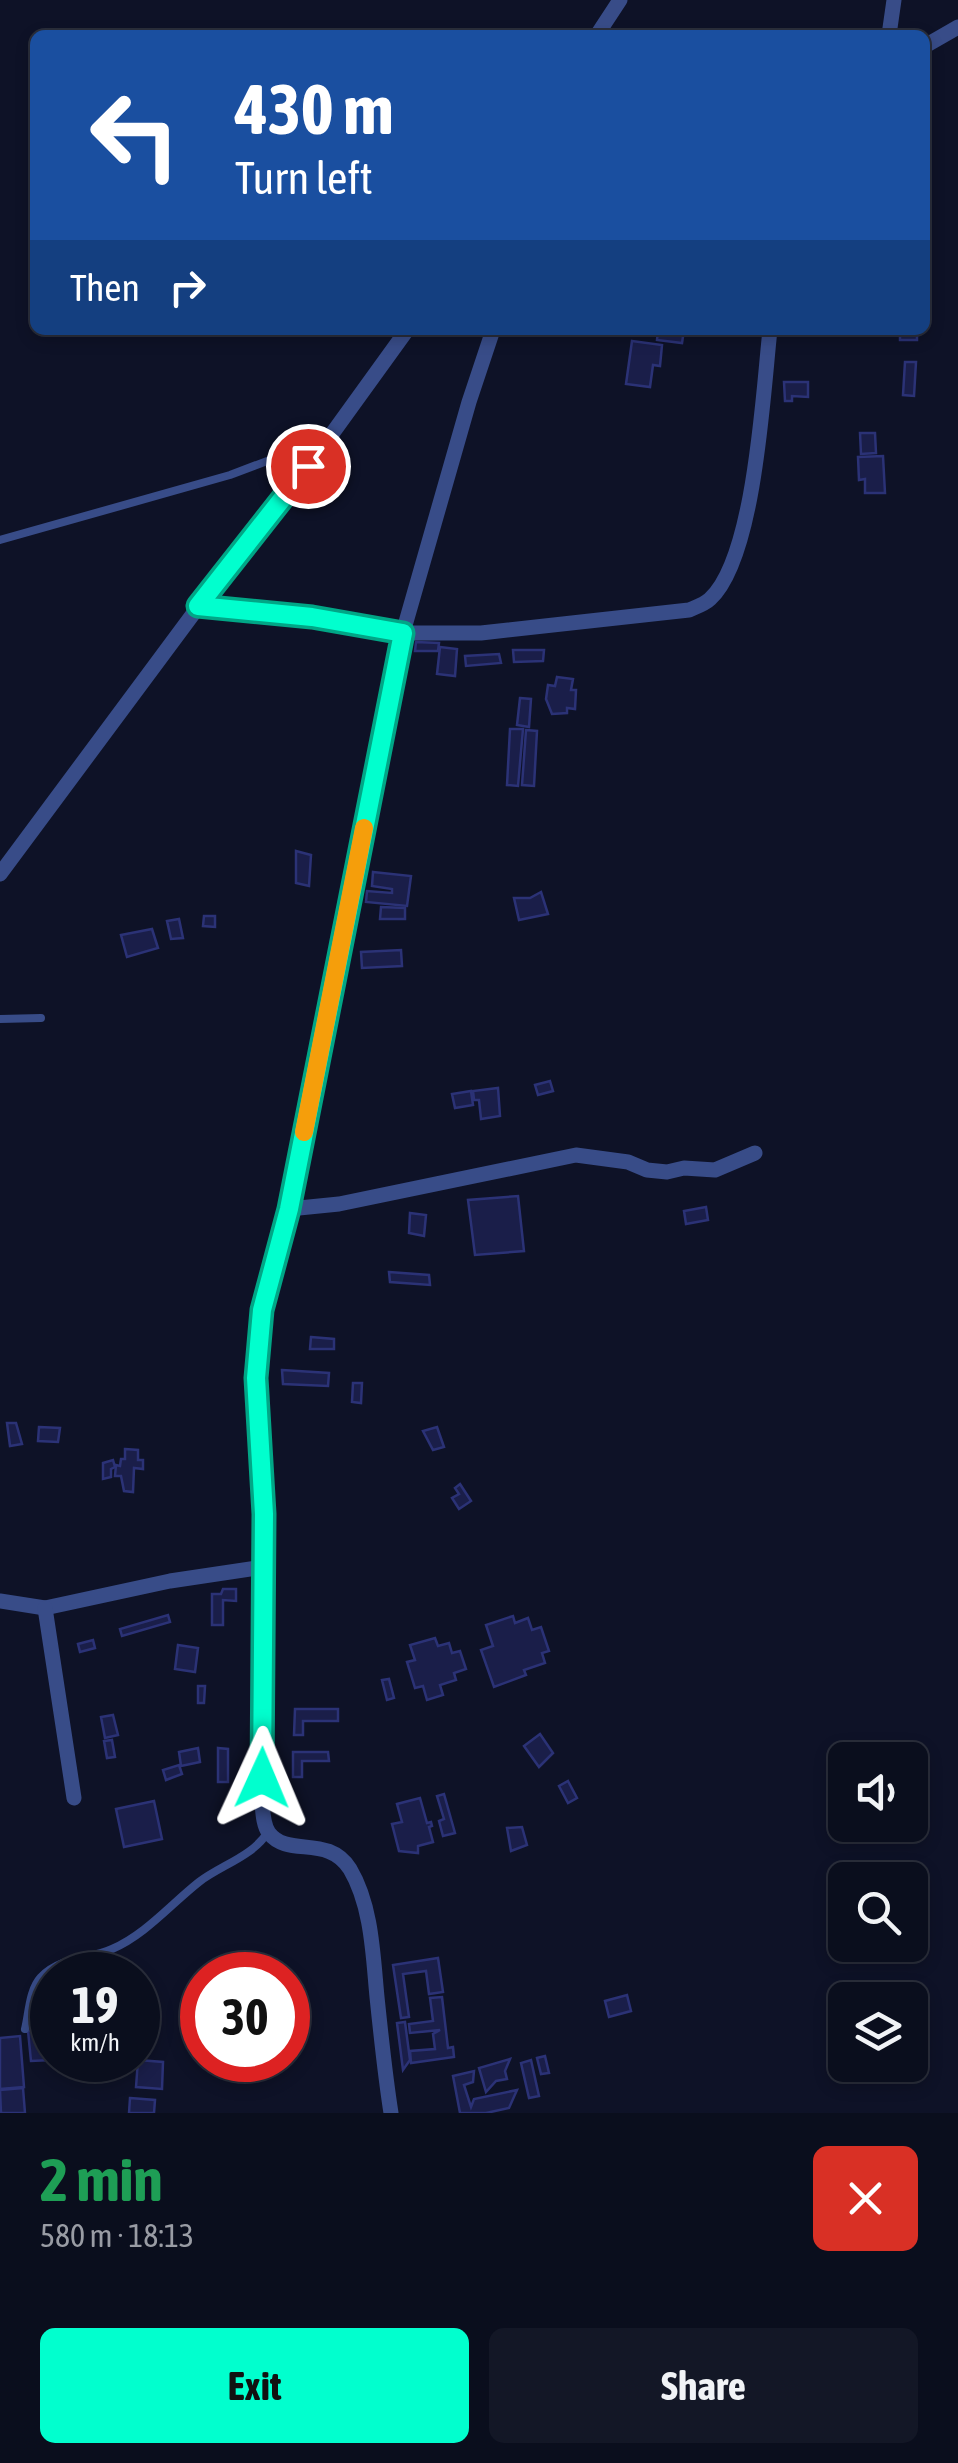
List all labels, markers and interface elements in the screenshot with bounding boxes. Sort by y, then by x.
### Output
text: 430 m [235,69,394,149]
icon: left [70,70,200,200]
text: Turn left [235,152,373,204]
icon: right [160,260,215,315]
text: Then [70,266,140,309]
pin [266,424,351,509]
icon: arrive [281,439,336,494]
position arrow [210,1726,314,1830]
map controls [828,1742,928,2082]
button: sound [828,1742,928,1842]
button: search [828,1862,928,1962]
speed limit sign: 30 [180,1952,310,2082]
text: 19 [71,1976,118,2034]
button: layers [828,1982,928,2082]
text: km/h [70,2028,120,2056]
text: 2 min [40,2145,163,2214]
button: close [813,2146,918,2251]
text: 580 m · 18:13 [40,2217,194,2254]
button: Exit [40,2328,469,2443]
button: Share [489,2328,918,2443]

